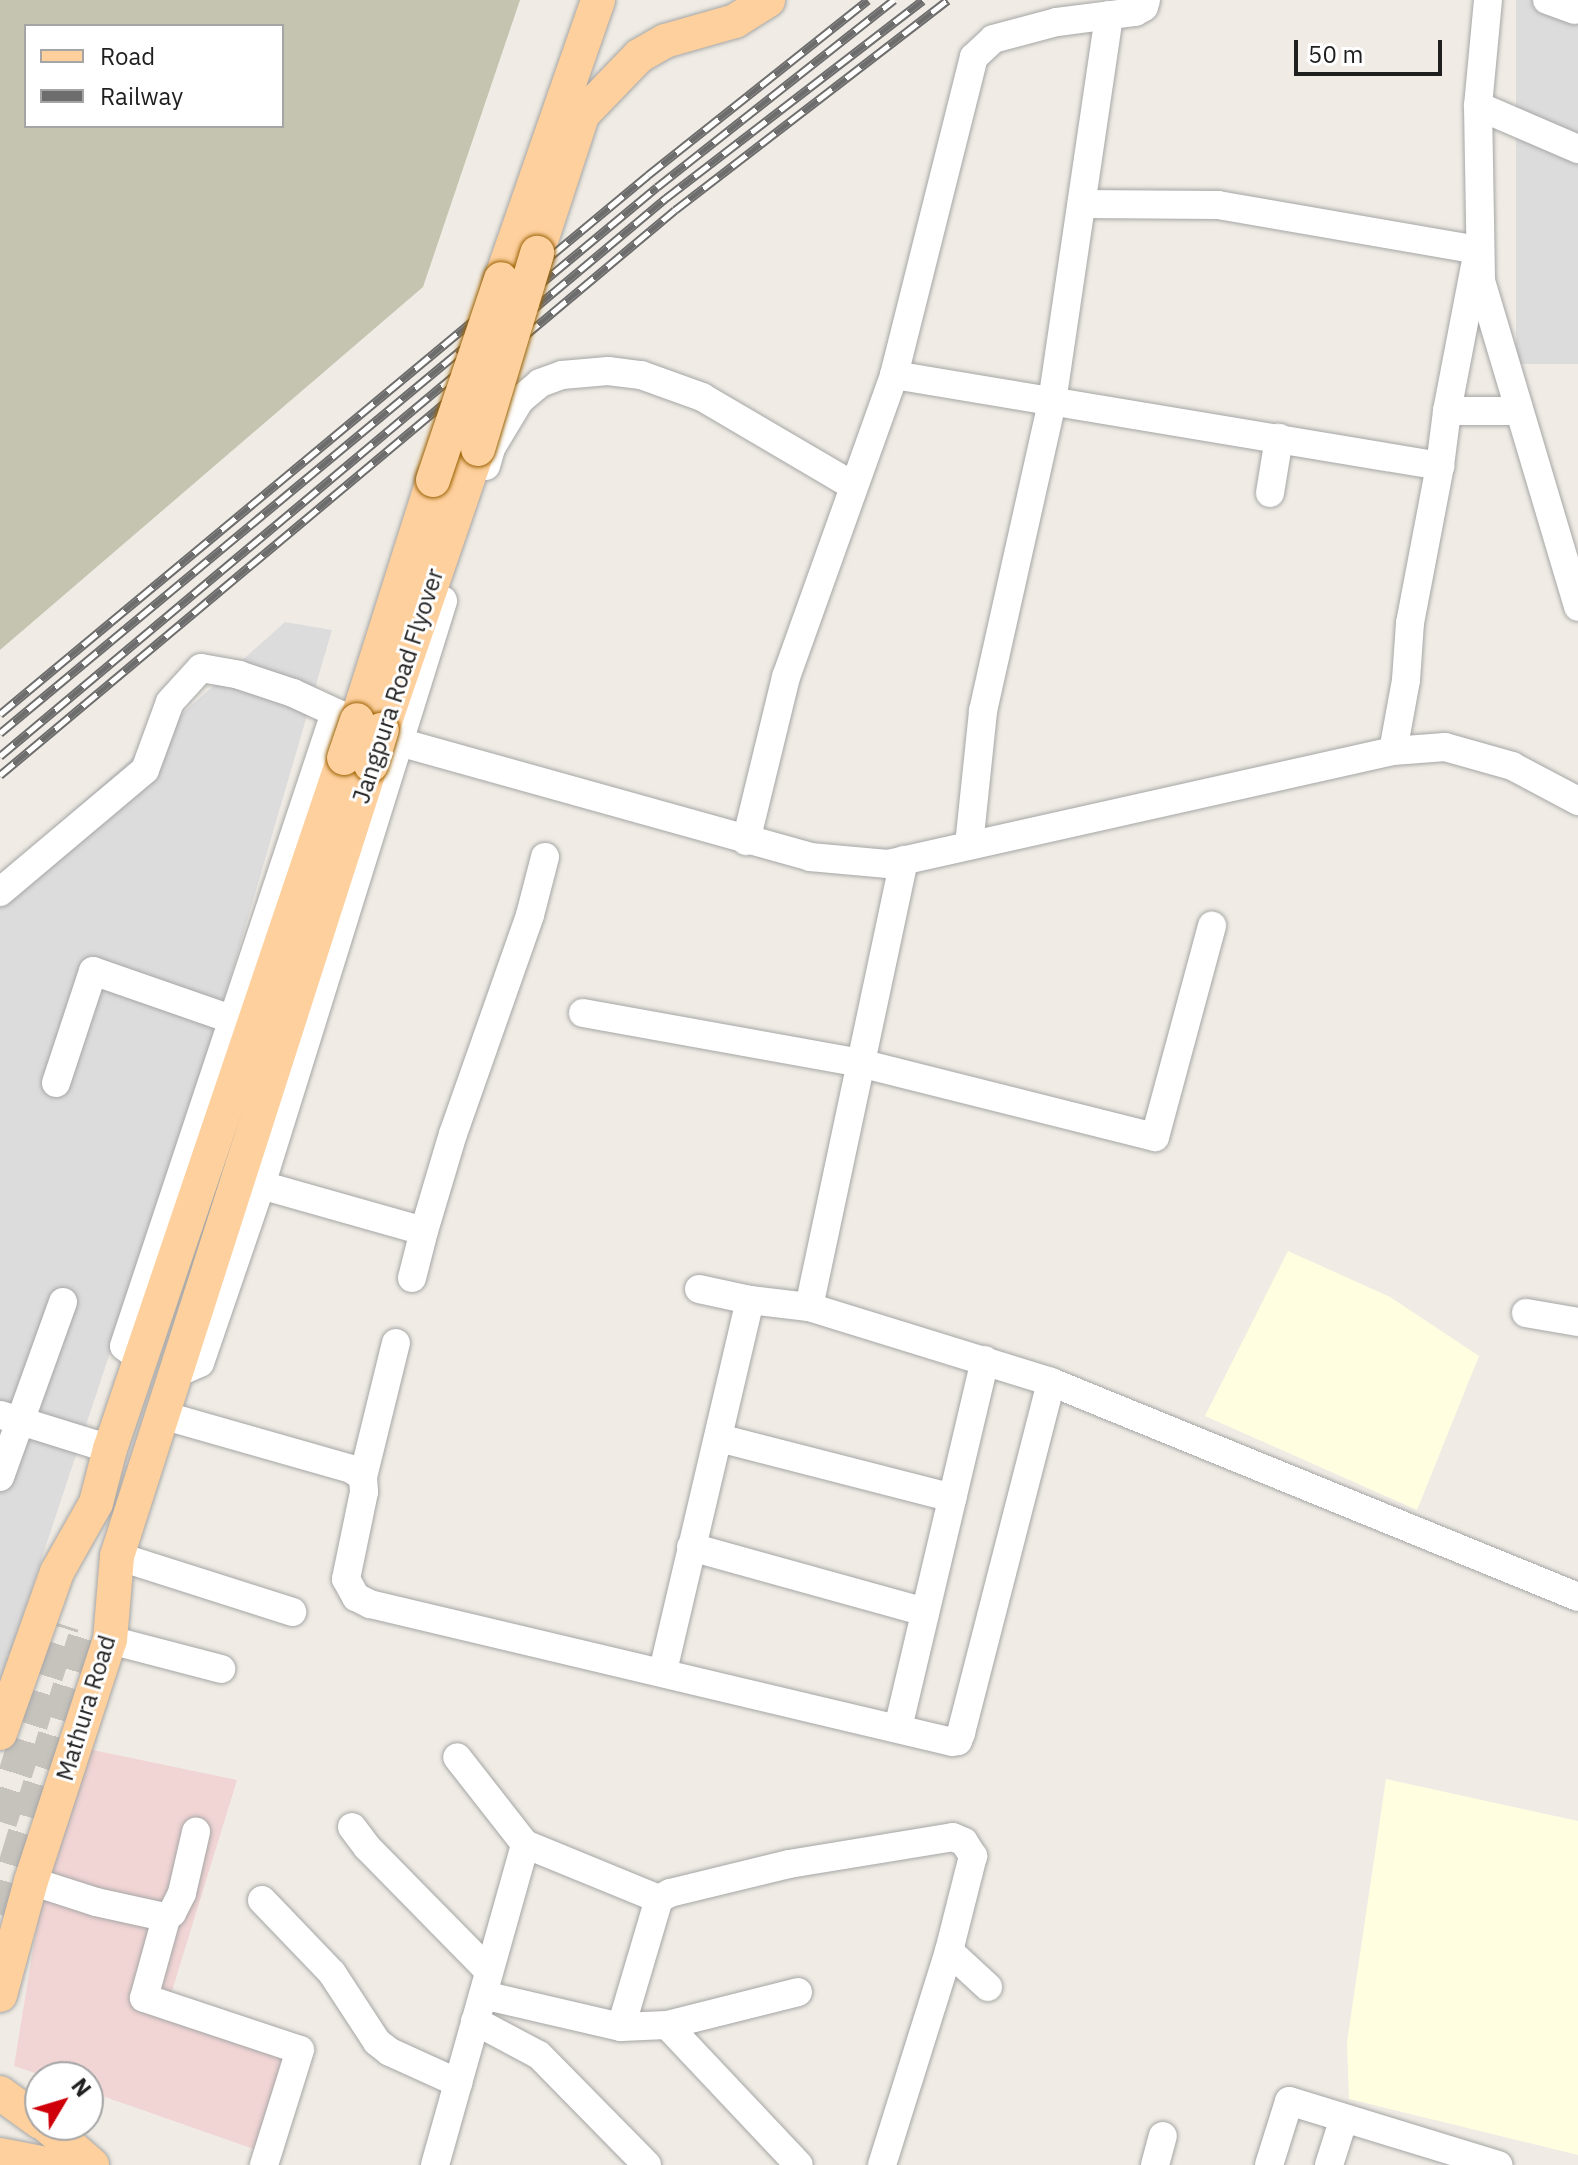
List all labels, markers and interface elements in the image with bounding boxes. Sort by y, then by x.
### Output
legend [24,24,284,128]
scale bar [1298,24,1446,74]
text: 50 m [1308,38,1363,70]
text: Road [100,40,155,72]
text: Railway [100,80,183,112]
street label: Jangpura Road Flyover [346,565,450,807]
street label: Mathura Road [50,1632,122,1784]
north arrow [24,2061,104,2141]
text: N [65,2072,98,2102]

